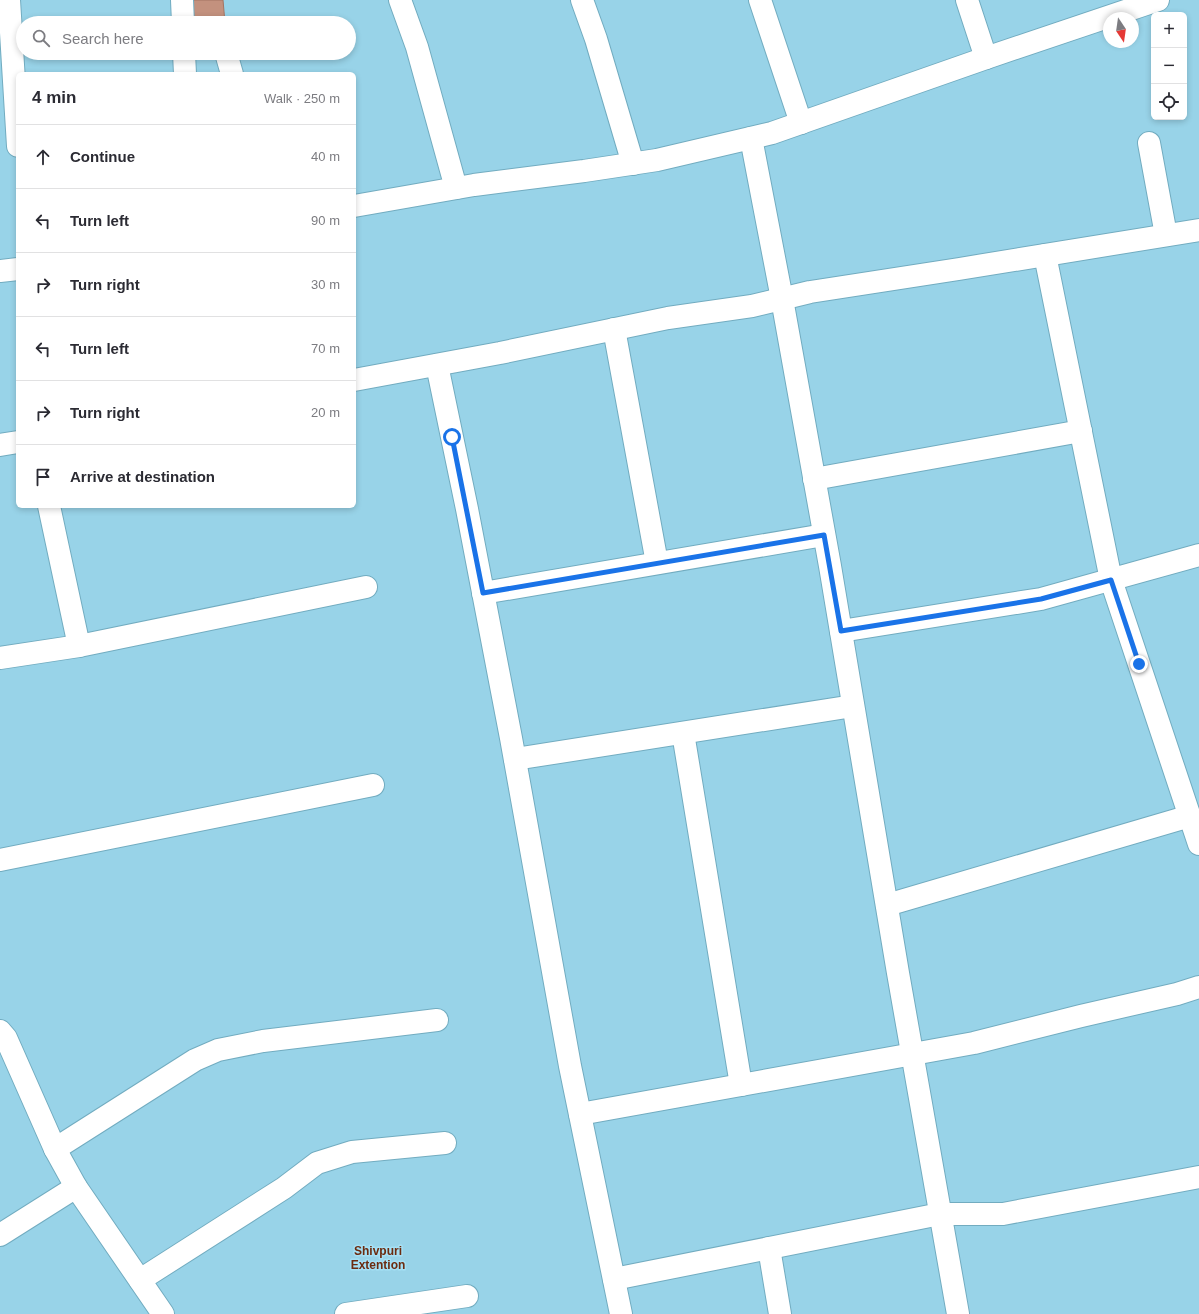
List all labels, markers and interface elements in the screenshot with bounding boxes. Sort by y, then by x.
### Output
north arrow [1103,12,1139,48]
map controls [1151,12,1187,120]
button: + [1151,12,1187,48]
search box [16,16,356,60]
icon: search [30,27,52,49]
text: Search here [62,30,144,47]
button: − [1151,48,1187,84]
button: locate [1151,84,1187,120]
text: 4 min [32,88,76,107]
text: Walk · 250 m [264,91,340,106]
icon: ahead [32,146,54,168]
text: Continue [70,148,135,165]
text: 40 m [311,149,340,164]
icon: left [32,210,54,232]
text: Turn left [70,212,129,229]
text: 90 m [311,213,340,228]
icon: right [32,274,54,296]
text: Turn right [70,276,140,293]
text: 30 m [311,277,340,292]
icon: left [32,338,54,360]
text: Turn left [70,340,129,357]
text: 70 m [311,341,340,356]
icon: right [32,402,54,424]
text: Turn right [70,404,140,421]
text: 20 m [311,405,340,420]
route start [443,428,461,446]
icon: arrive [32,466,54,488]
text: Arrive at destination [70,468,215,485]
route end [1130,655,1148,673]
district label: Shivpuri Extention [351,1244,405,1272]

